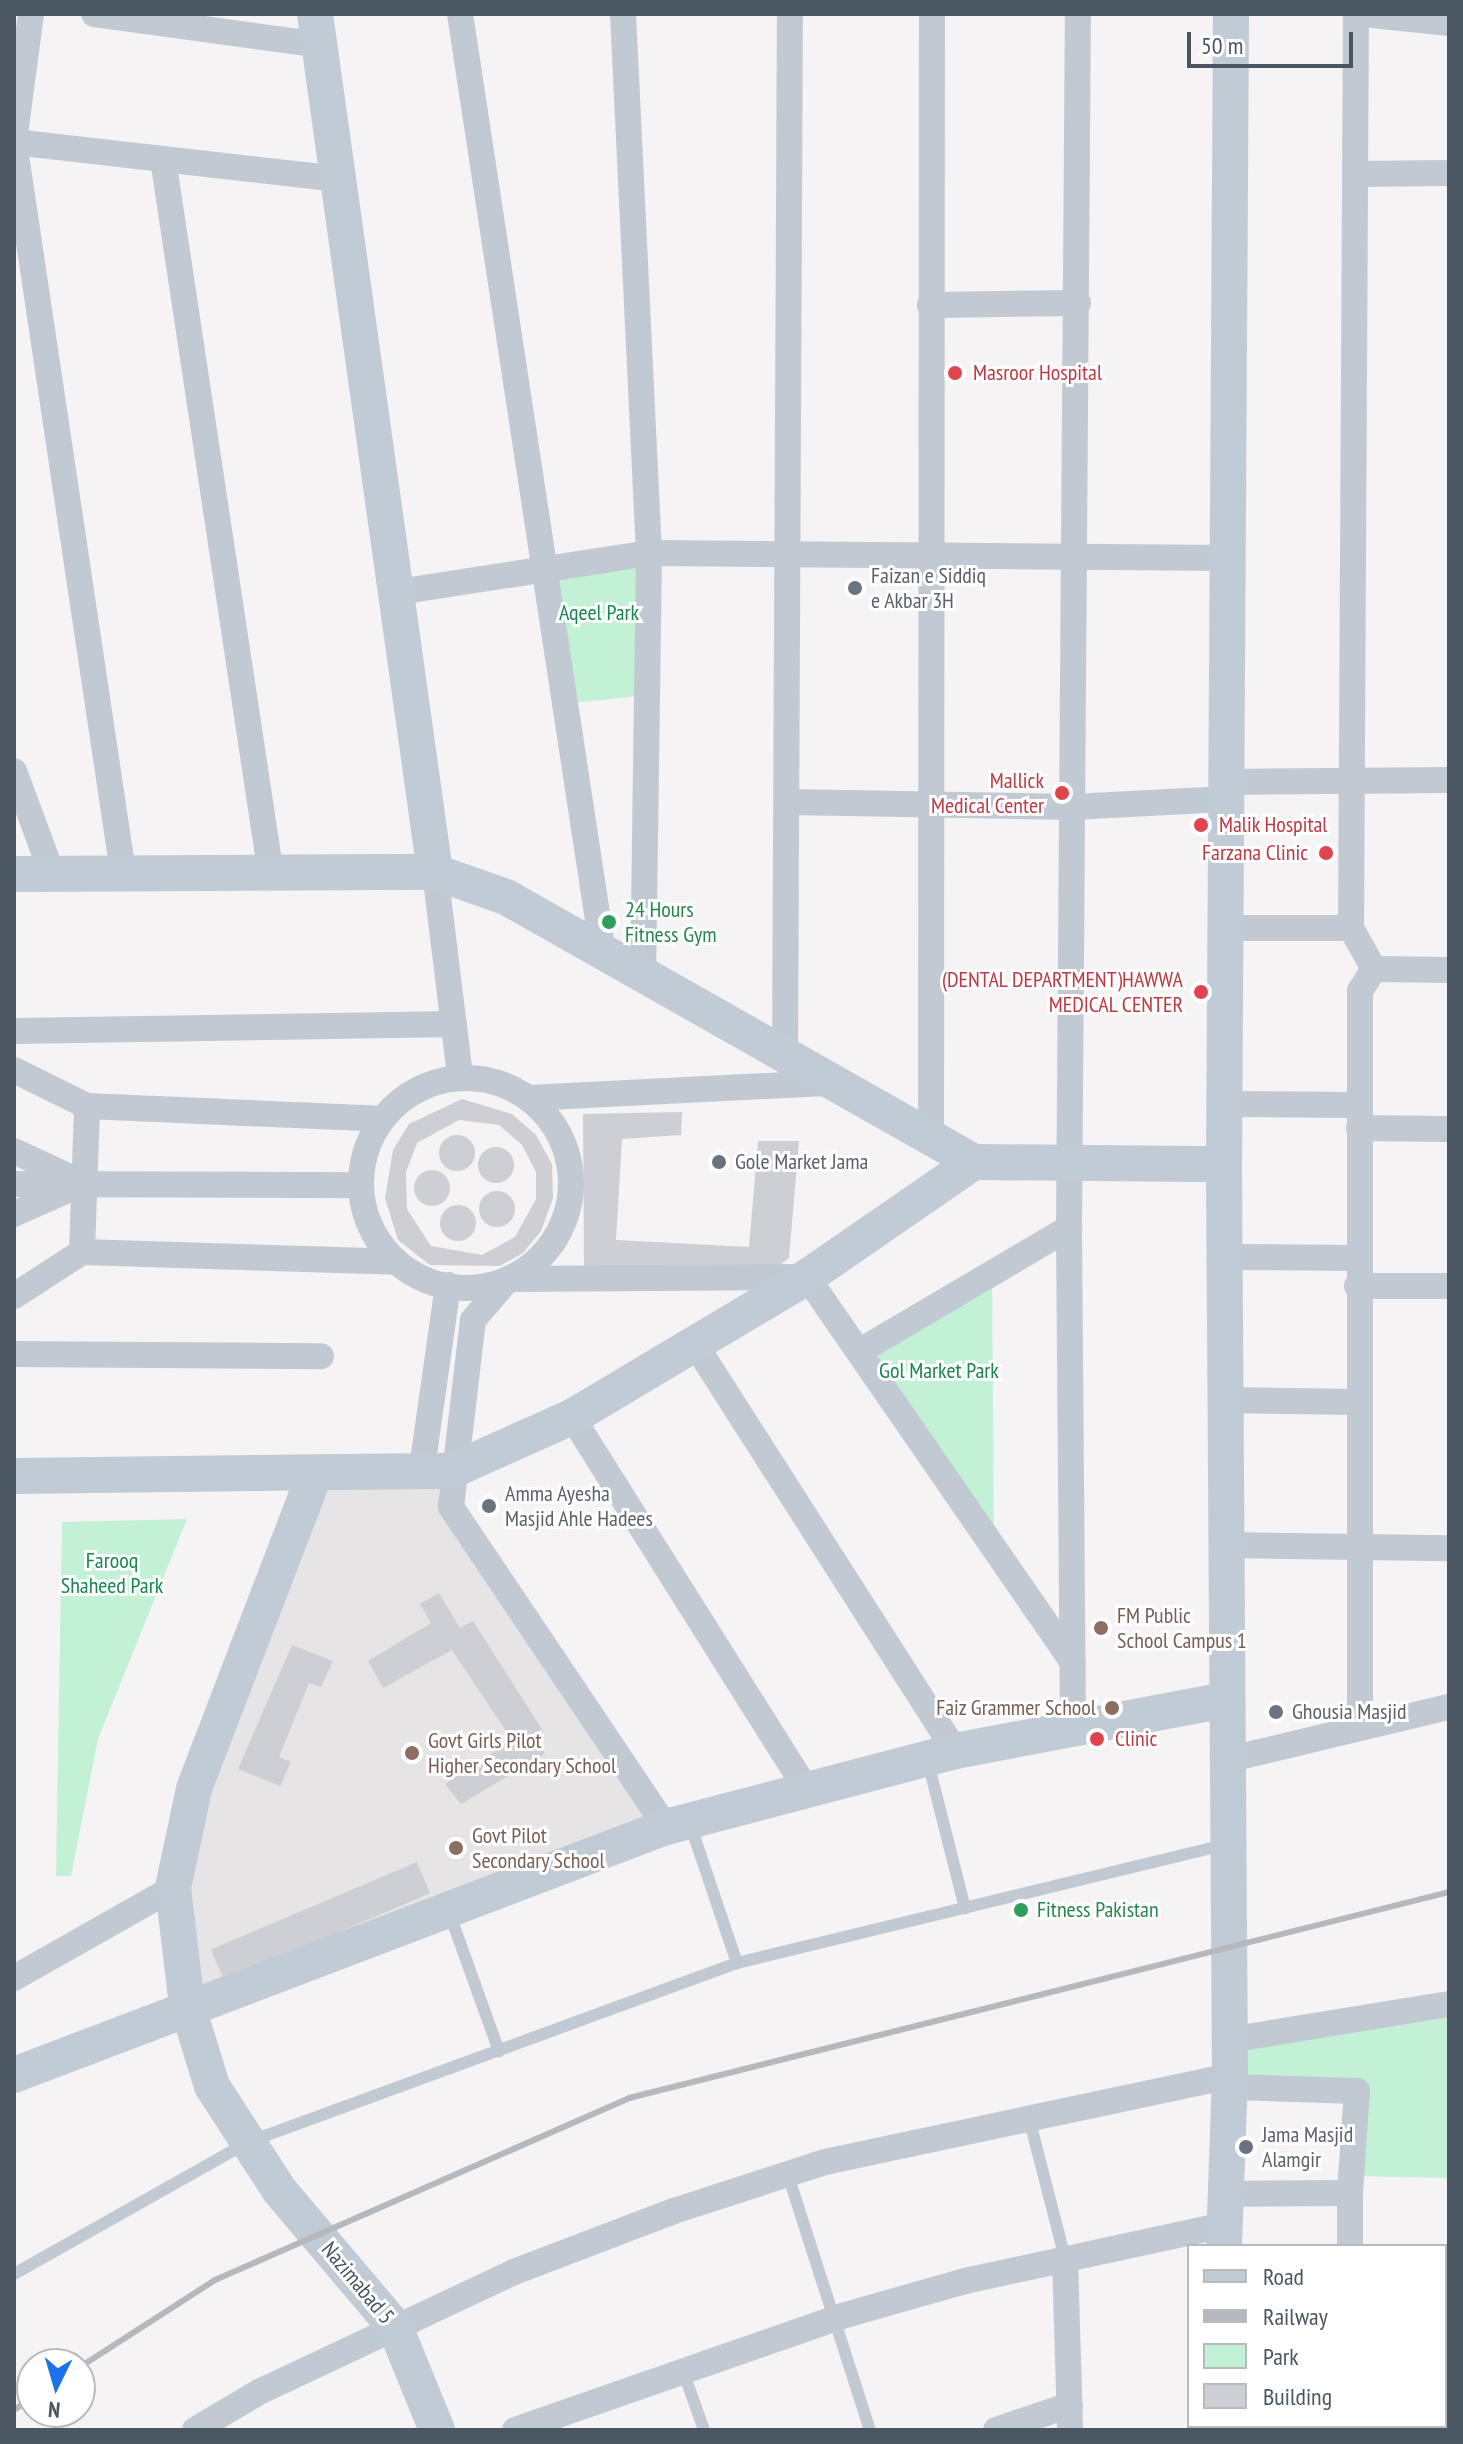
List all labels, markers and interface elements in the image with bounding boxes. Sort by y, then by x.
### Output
scale bar [1191,16,1357,66]
text: 50 m [1201,30,1243,61]
place label: Masroor Hospital [973,360,1102,386]
marker: Masroor Hospital [944,362,966,384]
place label: Faizan e Siddiq e Akbar 3H [871,562,986,614]
marker: Faizan e Siddiq e Akbar 3H [846,579,864,597]
park label: Aqeel Park [559,600,639,626]
place label: Mallick Medical Center [931,767,1044,818]
marker: Mallick Medical Center [1051,782,1073,804]
place label: Malik Hospital [1219,812,1328,838]
marker: Malik Hospital [1190,814,1212,836]
place label: Farzana Clinic [1202,840,1308,866]
marker: Farzana Clinic [1315,842,1337,864]
place label: 24 Hours Fitness Gym [625,896,717,948]
marker: 24 Hours Fitness Gym [600,913,618,931]
place label: (DENTAL DEPARTMENT)HAWWA MEDICAL CENTER [941,966,1183,1018]
marker: (DENTAL DEPARTMENT)HAWWA MEDICAL CENTER [1190,981,1212,1003]
place label: Gole Market Jama [735,1149,868,1175]
marker: Gole Market Jama [710,1153,728,1171]
park label: Gol Market Park [879,1358,999,1384]
place label: Amma Ayesha Masjid Ahle Hadees [505,1480,653,1532]
marker: Amma Ayesha Masjid Ahle Hadees [480,1497,498,1515]
park label: Farooq Shaheed Park [61,1547,163,1598]
place label: FM Public School Campus 1 [1117,1602,1247,1654]
marker: FM Public School Campus 1 [1092,1619,1110,1637]
place label: Faiz Grammer School [936,1695,1096,1721]
marker: Faiz Grammer School [1103,1699,1121,1717]
place label: Ghousia Masjid [1292,1699,1407,1725]
marker: Ghousia Masjid [1267,1703,1285,1721]
place label: Clinic [1115,1726,1157,1752]
place label: Govt Girls Pilot Higher Secondary School [428,1727,617,1778]
marker: Clinic [1086,1728,1108,1750]
marker: Govt Girls Pilot Higher Secondary School [403,1744,421,1762]
place label: Govt Pilot Secondary School [472,1822,605,1874]
marker: Govt Pilot Secondary School [447,1839,465,1857]
place label: Fitness Pakistan [1037,1897,1159,1923]
marker: Fitness Pakistan [1012,1901,1030,1919]
place label: Jama Masjid Alamgir [1262,2121,1353,2172]
marker: Jama Masjid Alamgir [1237,2138,1255,2156]
street label: Nazimabad 5 [316,2237,400,2329]
legend [1187,2244,1447,2428]
text: Road [1263,2261,1304,2292]
text: Railway [1263,2301,1328,2332]
text: Park [1263,2341,1299,2372]
north arrow [16,2348,96,2428]
text: Building [1263,2381,1332,2412]
text: N [47,2395,61,2424]

